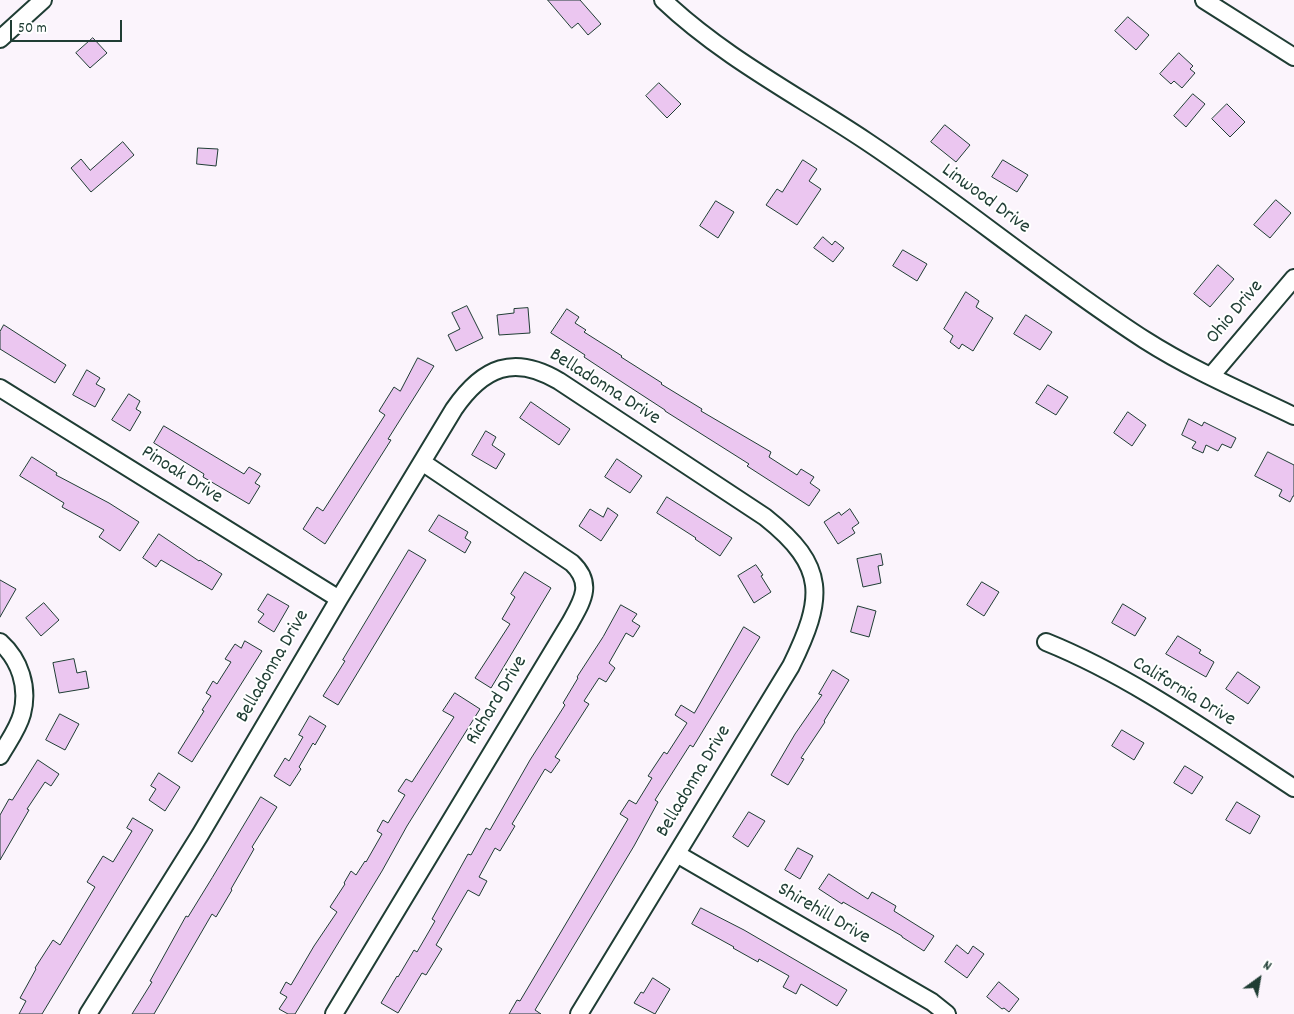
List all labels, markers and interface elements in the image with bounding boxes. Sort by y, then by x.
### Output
scale bar [12,10,125,42]
text: 50 m [18,18,47,40]
street label: Linwood Drive [936,160,1034,240]
street label: Ohio Drive [1202,276,1270,350]
street label: Belladonna Drive [544,344,664,432]
street label: Pinoak Drive [136,442,226,510]
street label: Belladonna Drive [232,606,316,728]
street label: Richard Drive [462,652,534,750]
street label: California Drive [1127,653,1239,733]
street label: Belladonna Drive [652,722,738,842]
street label: Shirehill Drive [772,879,874,951]
north arrow [1234,954,1284,1004]
text: N [1259,956,1275,977]

